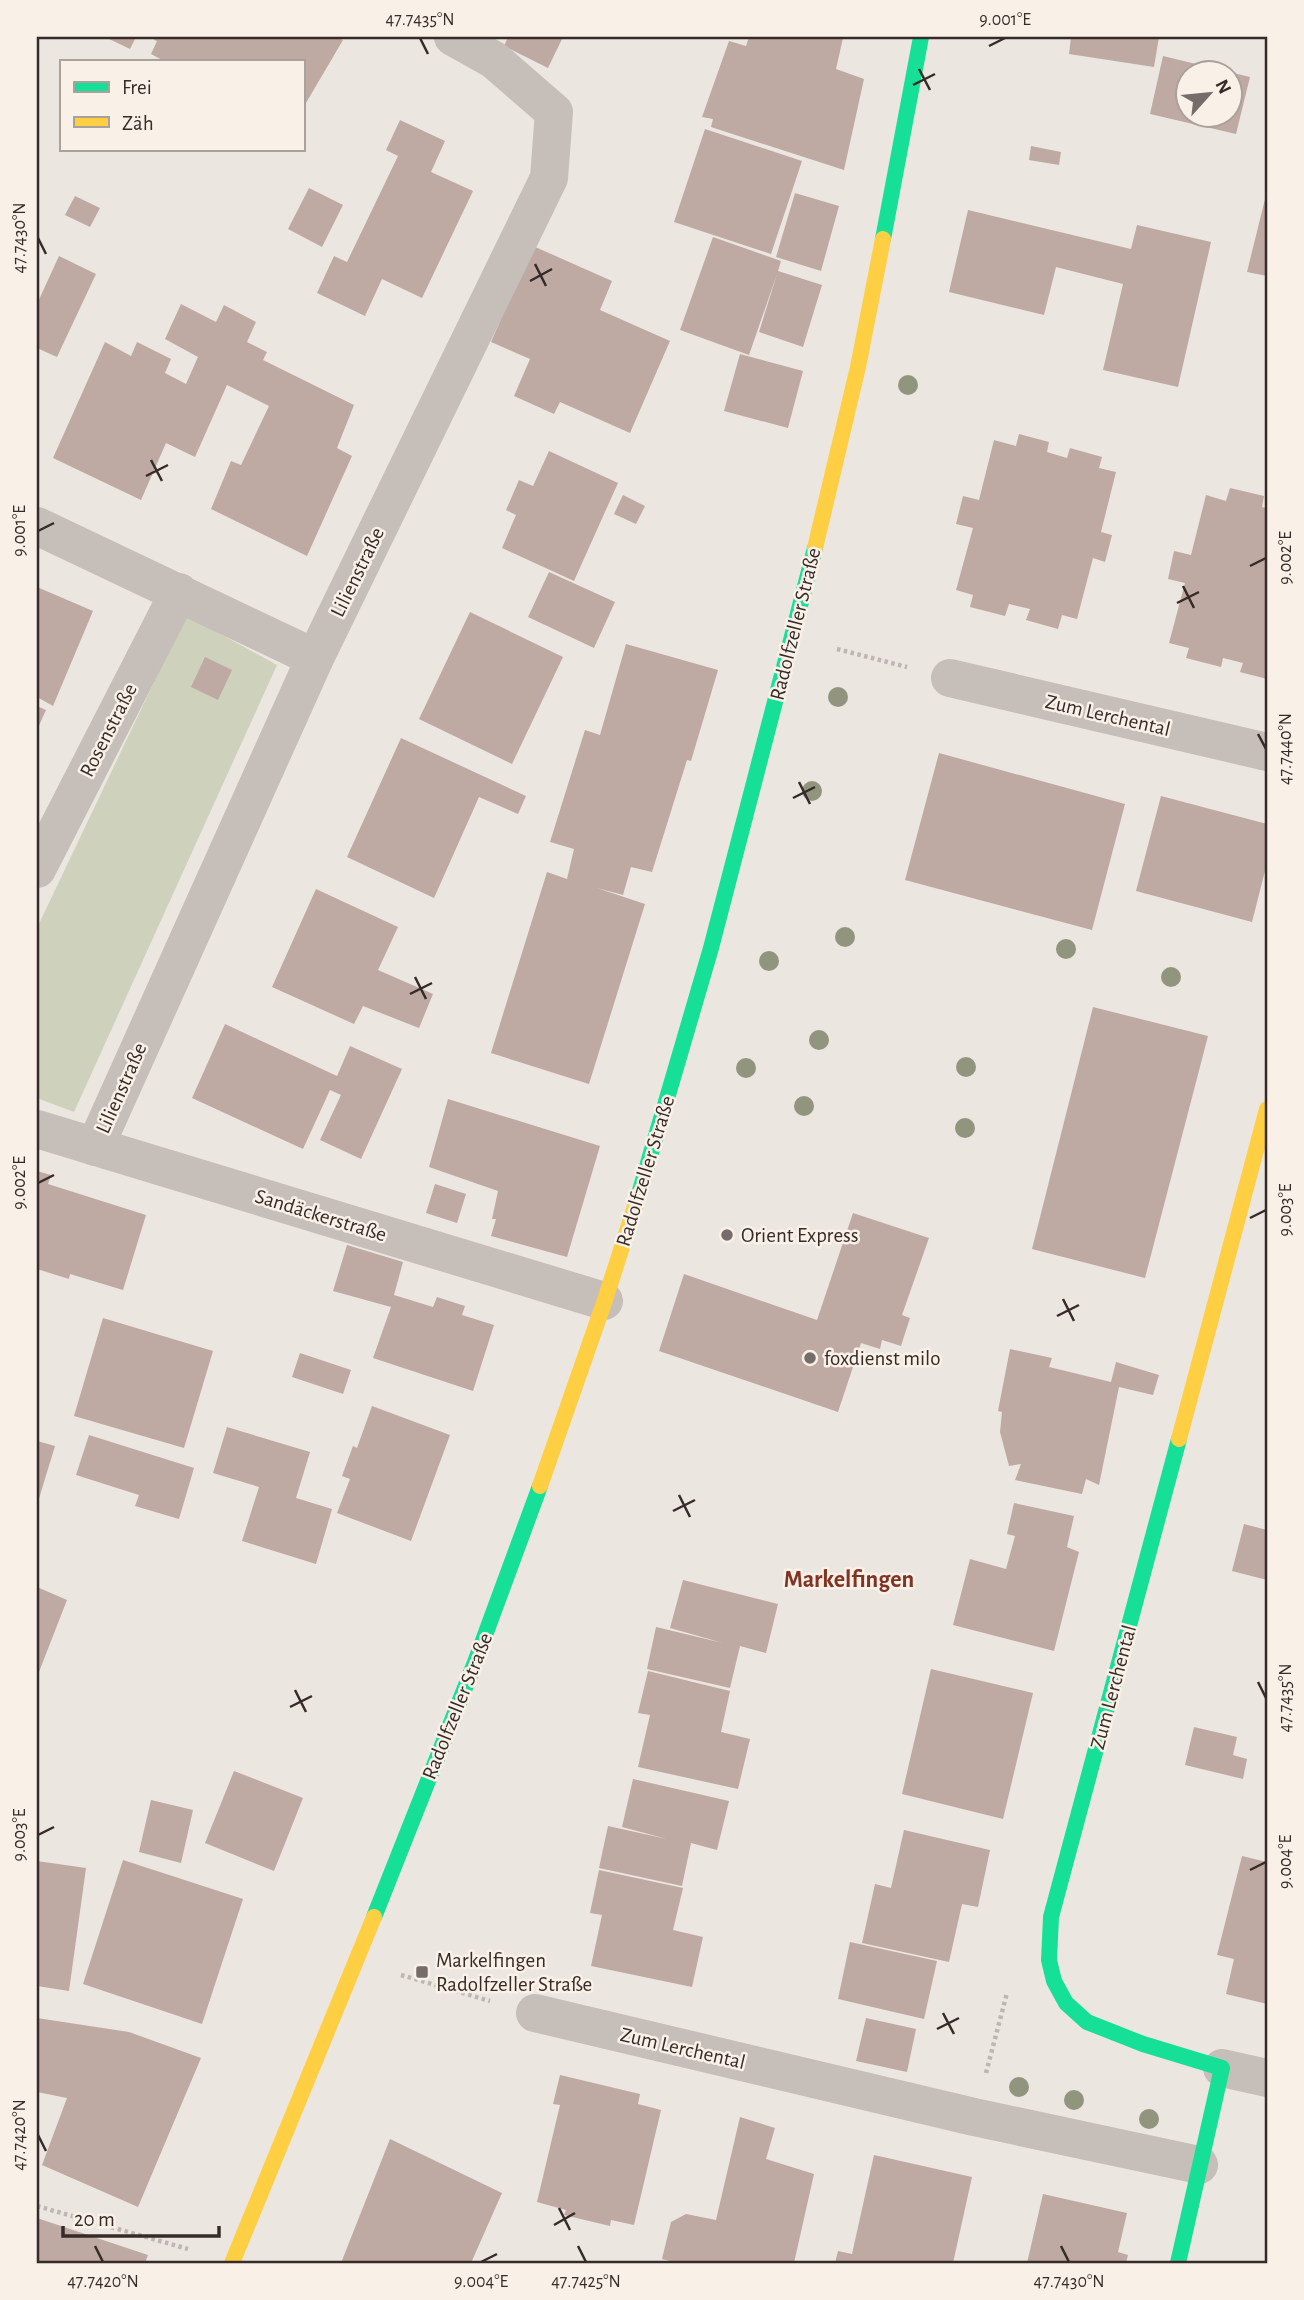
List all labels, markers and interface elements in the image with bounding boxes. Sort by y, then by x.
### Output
text: 47.7435°N [386,11,454,29]
text: 9.001°E [979,11,1031,29]
legend [60,60,304,150]
north arrow [1174,60,1244,130]
text: Frei [122,77,152,98]
text: N [1211,77,1234,97]
text: Zäh [122,113,154,134]
text: 47.7430°N [11,203,29,273]
text: 9.001°E [11,505,29,557]
street label: Lilienstraße [327,524,388,620]
text: 9.002°E [1277,531,1295,585]
street label: Radolfzeller Straße [766,546,825,702]
street label: Rosenstraße [76,680,141,780]
street label: Zum Lerchental [1043,691,1172,740]
text: 47.7440°N [1277,713,1295,785]
street label: Lilienstraße [92,1040,151,1137]
street label: Radolfzeller Straße [613,1093,678,1249]
text: 9.002°E [11,1156,29,1210]
text: 9.003°E [1277,1183,1295,1236]
street label: Sandäckerstraße [253,1186,389,1245]
place label: Orient Express [741,1225,859,1246]
marker: Orient Express [719,1227,735,1243]
place label: foxdienst milo [824,1348,941,1369]
marker: foxdienst milo [802,1350,818,1366]
district label: Markelfingen [784,1568,914,1592]
street label: Zum Lerchental [1087,1623,1140,1751]
street label: Radolfzeller Straße [418,1630,496,1783]
text: 47.7435°N [1277,1664,1295,1732]
text: 9.003°E [11,1808,29,1861]
text: 9.004°E [1277,1835,1295,1889]
place label: Markelfingen Radolfzeller Straße [436,1950,592,1995]
marker: Markelfingen Radolfzeller Straße [414,1964,430,1980]
street label: Zum Lerchental [618,2024,747,2073]
text: 47.7420°N [11,2099,29,2171]
scale bar [63,2195,219,2239]
text: 20 m [74,2209,115,2230]
text: 47.7420°N [67,2273,139,2291]
text: 9.004°E [454,2273,508,2291]
text: 47.7425°N [551,2273,621,2291]
text: 47.7430°N [1034,2273,1104,2291]

